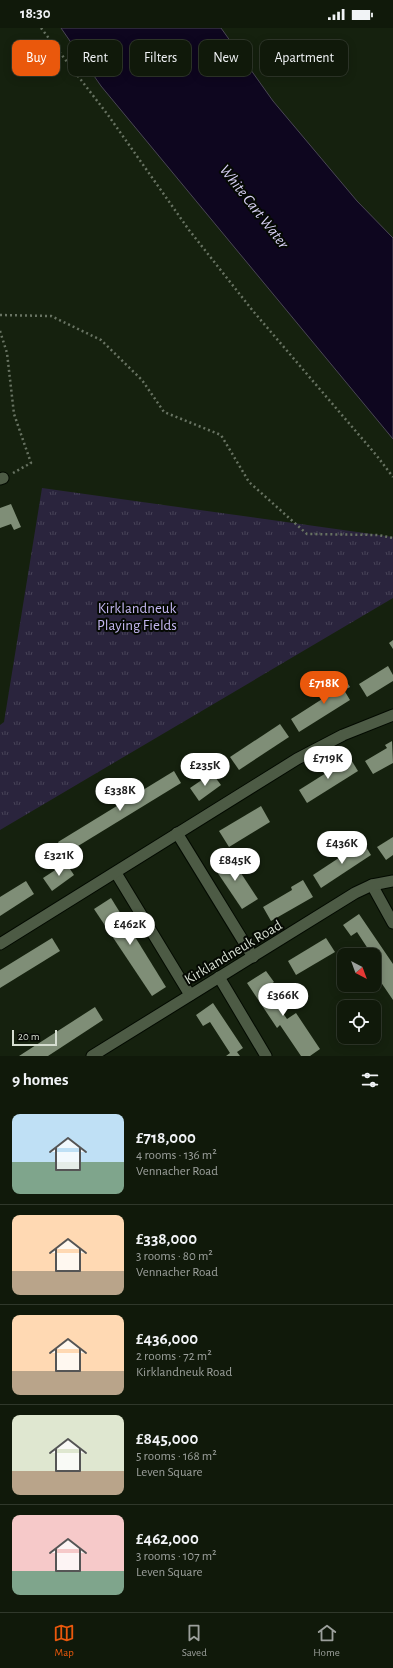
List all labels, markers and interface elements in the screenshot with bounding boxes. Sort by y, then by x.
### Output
text: 18:30 [20,6,51,21]
chip: Buy [12,40,60,76]
chip: Rent [68,40,122,76]
chip: Filters [130,40,191,76]
chip: New [199,40,252,76]
chip: Apartment [260,40,348,76]
water label: White Cart Water [217,162,292,252]
park label: Kirklandneuk Playing Fields [97,601,177,633]
pin: £718K [296,671,352,705]
text: £718K [309,677,339,690]
pin: £719K [300,746,356,780]
text: £719K [313,752,343,765]
pin: £235K [177,753,233,787]
text: £235K [190,759,220,772]
pin: £338K [92,778,148,812]
text: £338K [104,784,136,797]
pin: £436K [314,831,370,865]
text: £436K [326,837,358,850]
pin: £321K [31,843,87,877]
pin: £845K [207,848,263,882]
text: £321K [44,849,74,862]
text: £845K [219,854,251,867]
pin: £462K [102,912,158,946]
street label: Kirklandneuk Road [182,917,285,987]
text: £462K [114,918,146,931]
north arrow [337,948,381,992]
map controls [337,948,381,1044]
pin: £366K [255,983,311,1017]
text: £366K [267,989,299,1002]
button: locate [337,1000,381,1044]
scale bar [12,1028,57,1047]
text: 20 m [18,1031,39,1042]
icon: filters [359,1069,381,1091]
text: 9 homes [12,1071,68,1088]
text: £718,000 [136,1129,196,1146]
icon: home [44,1130,92,1178]
text: 4 rooms · 136 m² [136,1149,217,1162]
text: Vennacher Road [136,1165,218,1178]
text: £338,000 [136,1230,197,1247]
icon: home [44,1231,92,1279]
text: 3 rooms · 80 m² [136,1250,213,1263]
text: Vennacher Road [136,1266,218,1279]
text: £436,000 [136,1330,198,1347]
icon: home [44,1331,92,1379]
text: 2 rooms · 72 m² [136,1350,212,1363]
text: Kirklandneuk Road [136,1366,232,1379]
text: £845,000 [136,1430,198,1447]
icon: home [44,1431,92,1479]
text: 5 rooms · 168 m² [136,1450,217,1463]
text: Leven Square [136,1466,203,1479]
text: £462,000 [136,1530,199,1547]
icon: home [44,1531,92,1579]
text: 3 rooms · 107 m² [136,1550,217,1563]
text: Leven Square [136,1566,203,1579]
tab: Map [53,1622,75,1659]
tab: Saved [182,1622,207,1659]
tab: Home [313,1622,340,1659]

